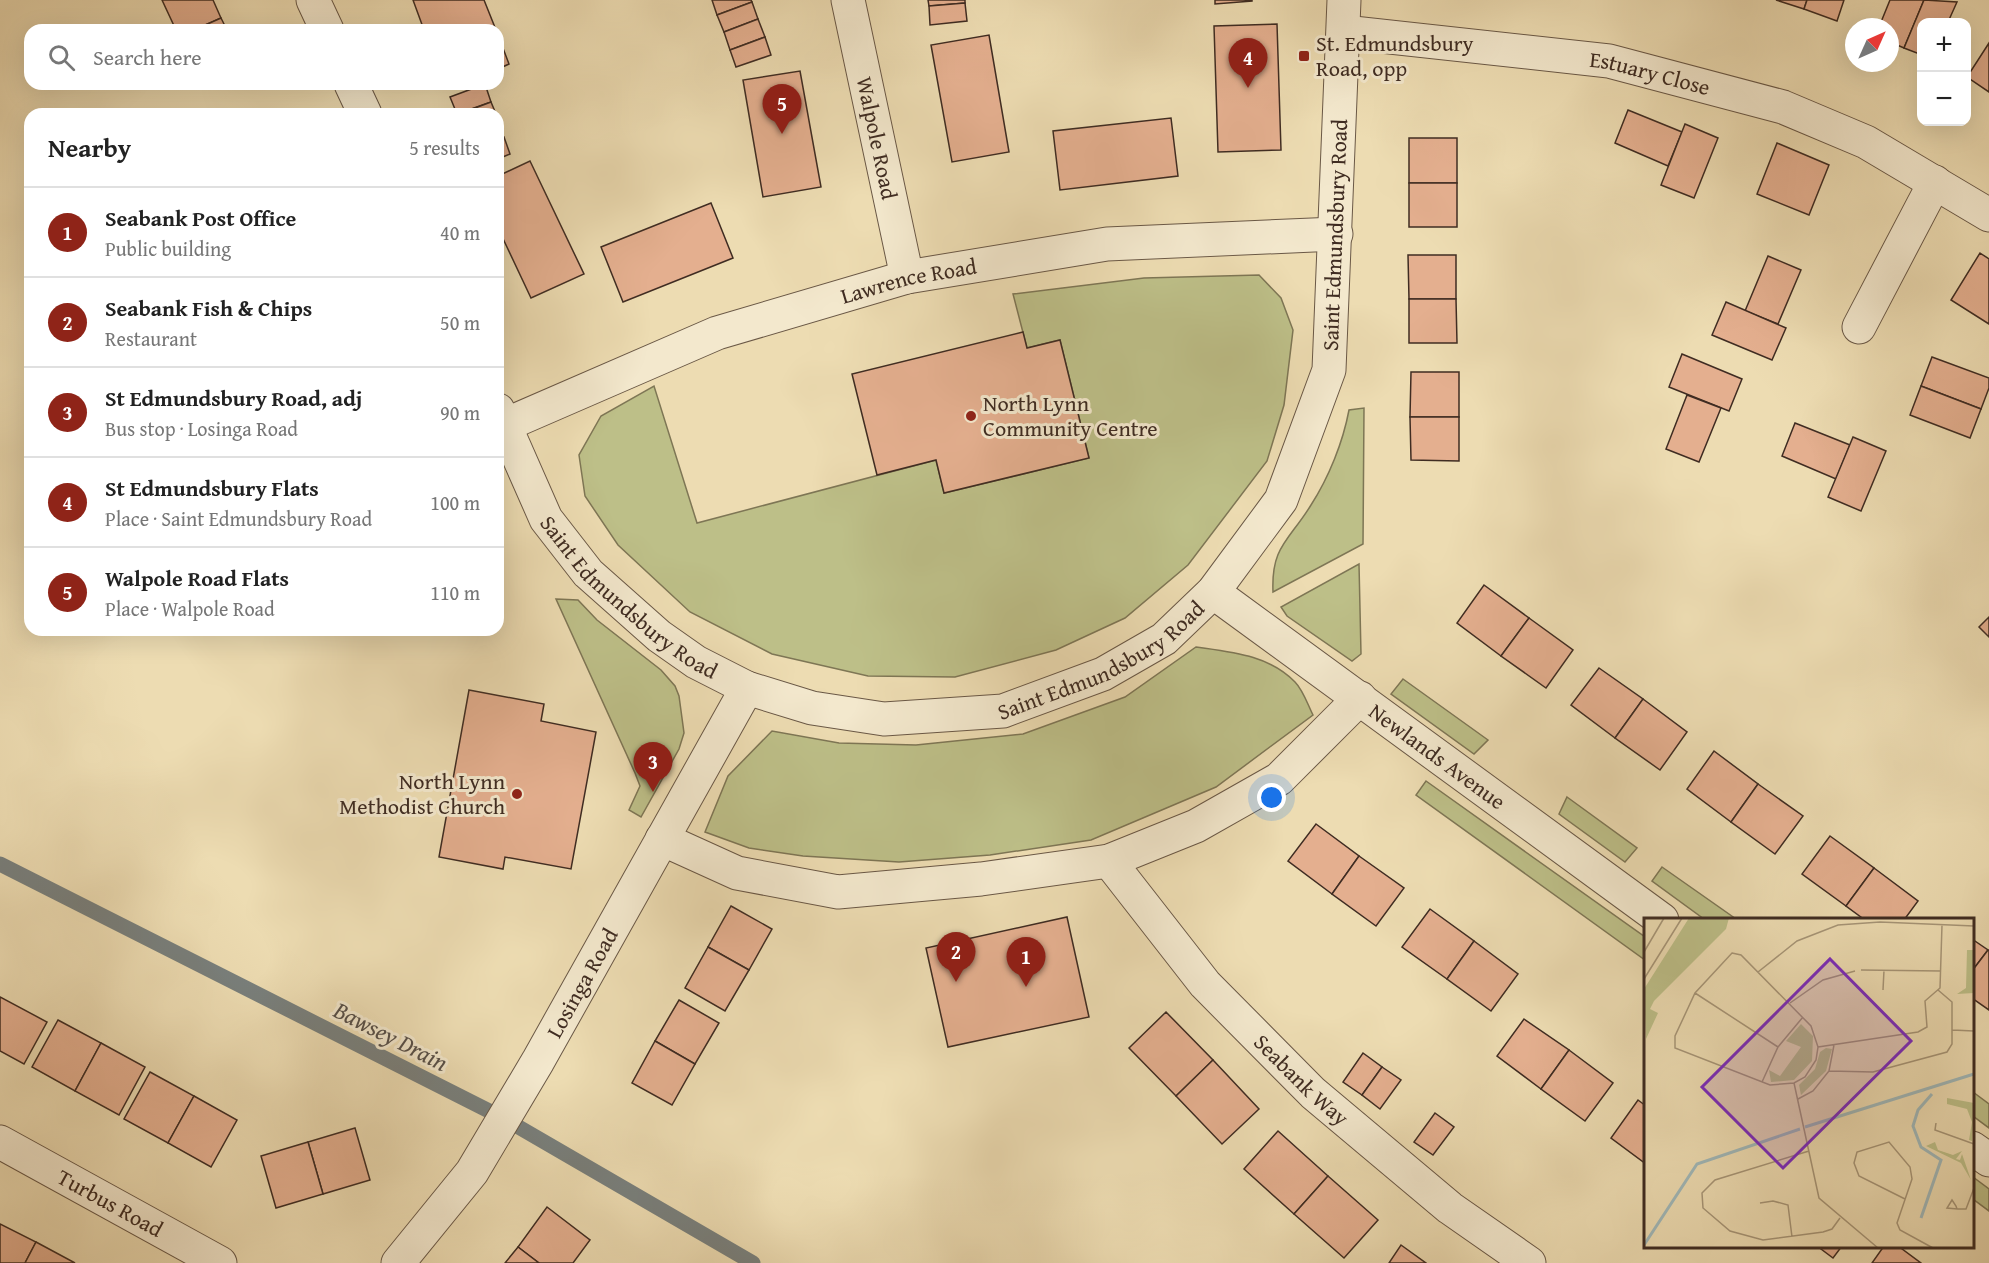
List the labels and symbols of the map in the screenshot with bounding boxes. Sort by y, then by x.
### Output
north arrow [1845,18,1899,72]
place label: St. Edmundsbury Road, opp [1316,27,1474,84]
pin: 4 [1228,38,1268,88]
street label: Estuary Close [1588,43,1714,103]
marker: St. Edmundsbury Road, opp [1297,49,1311,63]
street label: Walpole Road [849,73,906,203]
pin: 5 [762,84,802,134]
street label: Saint Edmundsbury Road [1314,118,1355,352]
street label: Lawrence Road [837,250,979,312]
place label: North Lynn Community Centre [983,387,1158,444]
marker: North Lynn Community Centre [964,409,978,423]
street label: Saint Edmundsbury Road [533,508,724,687]
street label: Saint Edmundsbury Road [993,593,1211,728]
street label: Newlands Avenue [1363,695,1512,817]
pin: 3 [634,742,672,792]
place label: North Lynn Methodist Church [339,765,506,822]
your location [1257,783,1286,812]
marker: North Lynn Methodist Church [510,787,524,801]
inset map [1644,918,1974,1248]
street label: Losinga Road [538,922,626,1044]
pin: 2 [936,932,976,982]
pin: 1 [1006,938,1046,987]
water label: Bawsey Drain [327,992,454,1080]
street label: Seabank Way [1247,1026,1356,1133]
street label: Turbus Road [52,1161,169,1245]

